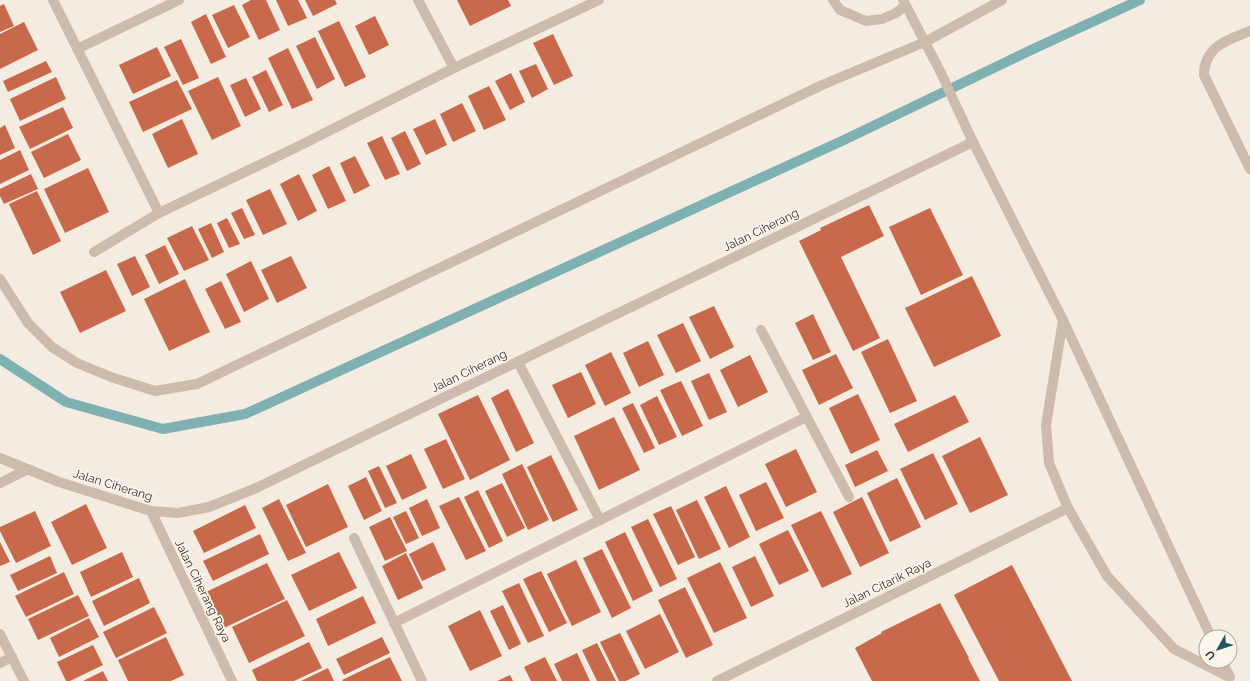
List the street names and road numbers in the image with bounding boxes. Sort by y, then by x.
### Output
street label: Jalan Ciherang [721,206,801,254]
street label: Jalan Ciherang [429,347,509,395]
street label: Jalan Ciherang [72,466,154,504]
street label: Jalan Ciherang Raya [172,538,234,644]
street label: Jalan Citarik Raya [840,556,934,610]

